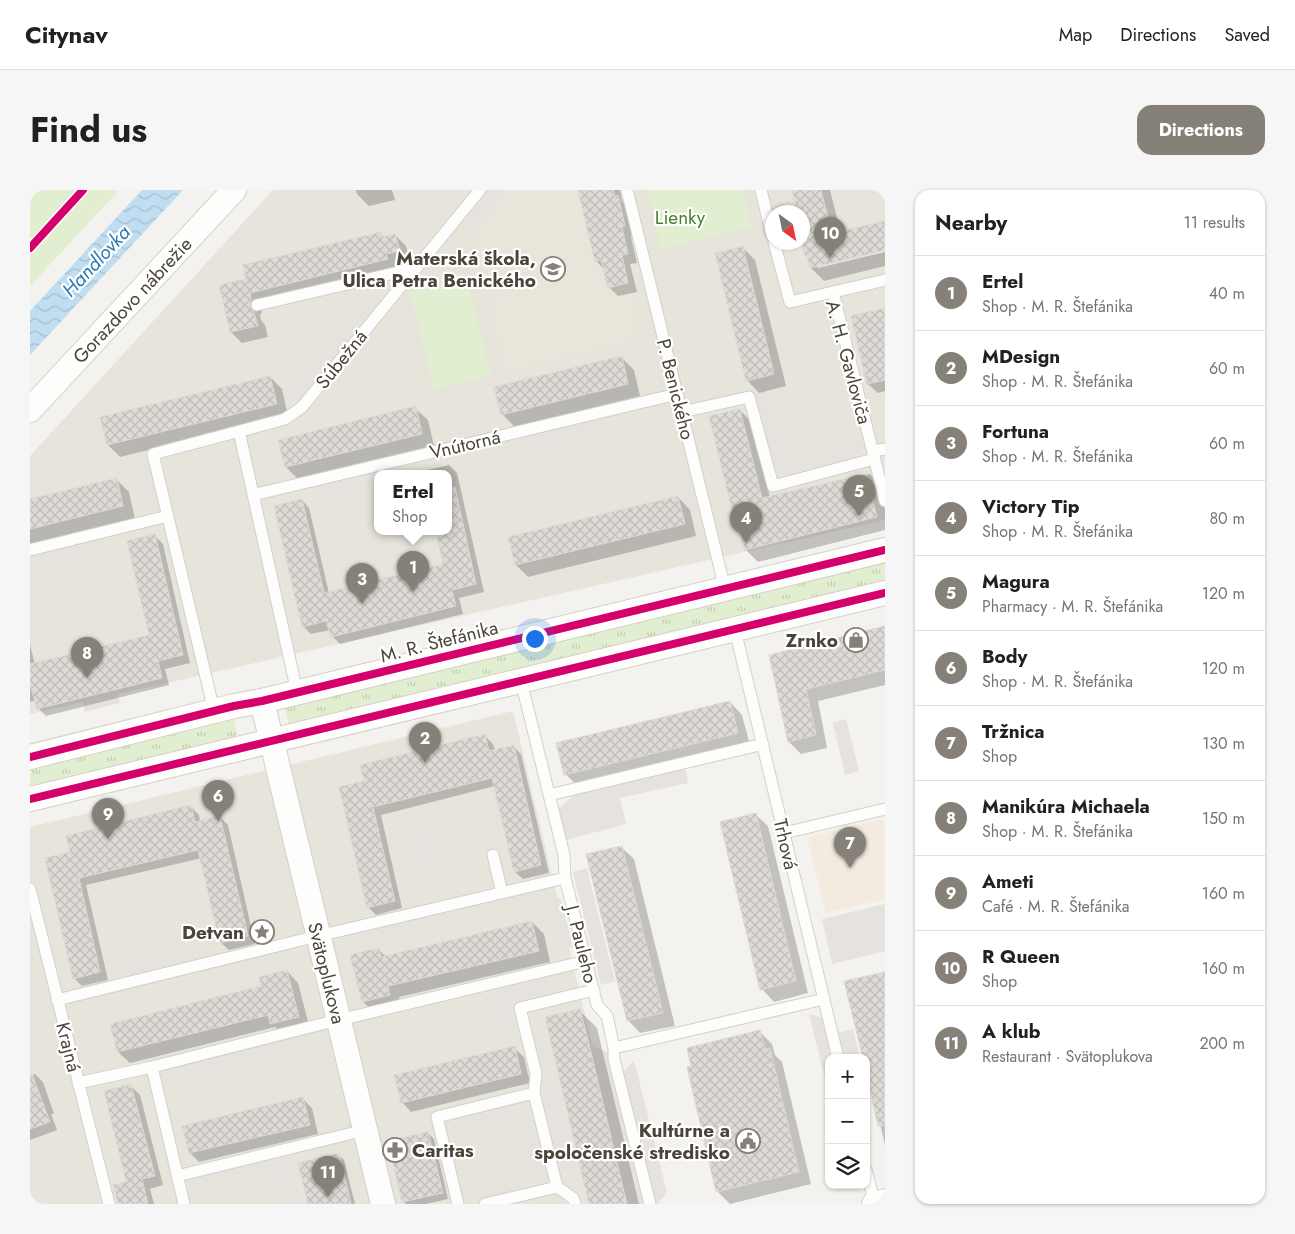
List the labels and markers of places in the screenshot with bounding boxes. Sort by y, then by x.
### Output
pin: 10 [814,217,846,258]
place label: Materská škola, Ulica Petra Benického [342,245,536,294]
school or university icon: Materská škola, Ulica Petra Benického [540,256,566,282]
pin: 5 [843,475,875,516]
pin: 4 [730,502,762,543]
pin: 1 [397,551,429,592]
pin: 3 [346,563,378,604]
place label: Zrnko [786,627,838,654]
shop icon: Zrnko [843,627,869,653]
pin: 8 [71,637,103,678]
pin: 2 [409,722,441,763]
pin: 6 [202,780,234,821]
pin: 9 [92,798,124,839]
pin: 7 [834,827,866,868]
place label: Detvan [182,919,244,946]
place icon: Detvan [249,919,275,945]
place label: Kultúrne a spoločenské stredisko [534,1117,730,1166]
public building icon: Kultúrne a spoločenské stredisko [735,1128,761,1154]
pharmacy icon: Caritas [382,1137,408,1163]
place label: Caritas [412,1137,474,1164]
pin: 11 [312,1156,344,1197]

